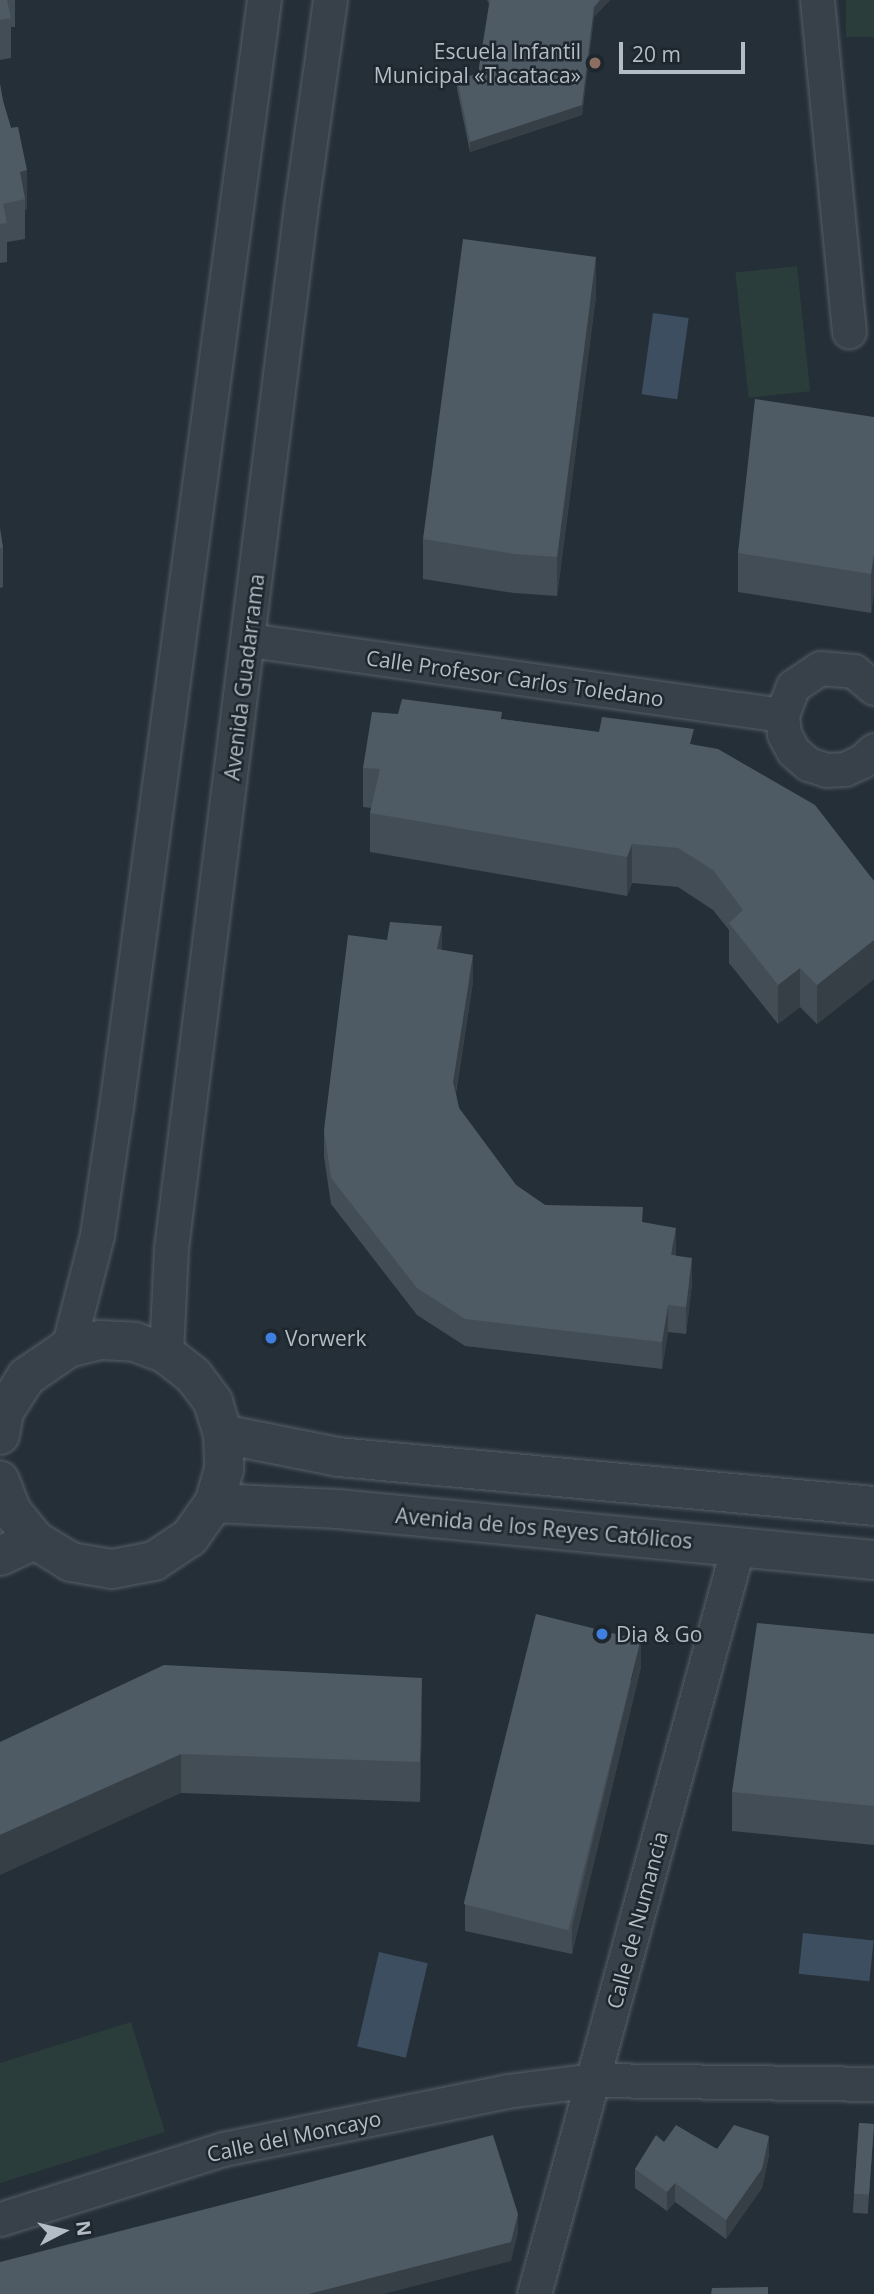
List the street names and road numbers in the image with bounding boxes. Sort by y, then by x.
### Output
street label: Avenida Guadarrama [219,572,269,782]
street label: Calle Profesor Carlos Toledano [365,645,665,711]
street label: Avenida de los Reyes Católicos [394,1502,694,1554]
street label: Calle de Numancia [601,1829,673,2011]
street label: Calle del Moncayo [205,2105,383,2167]

